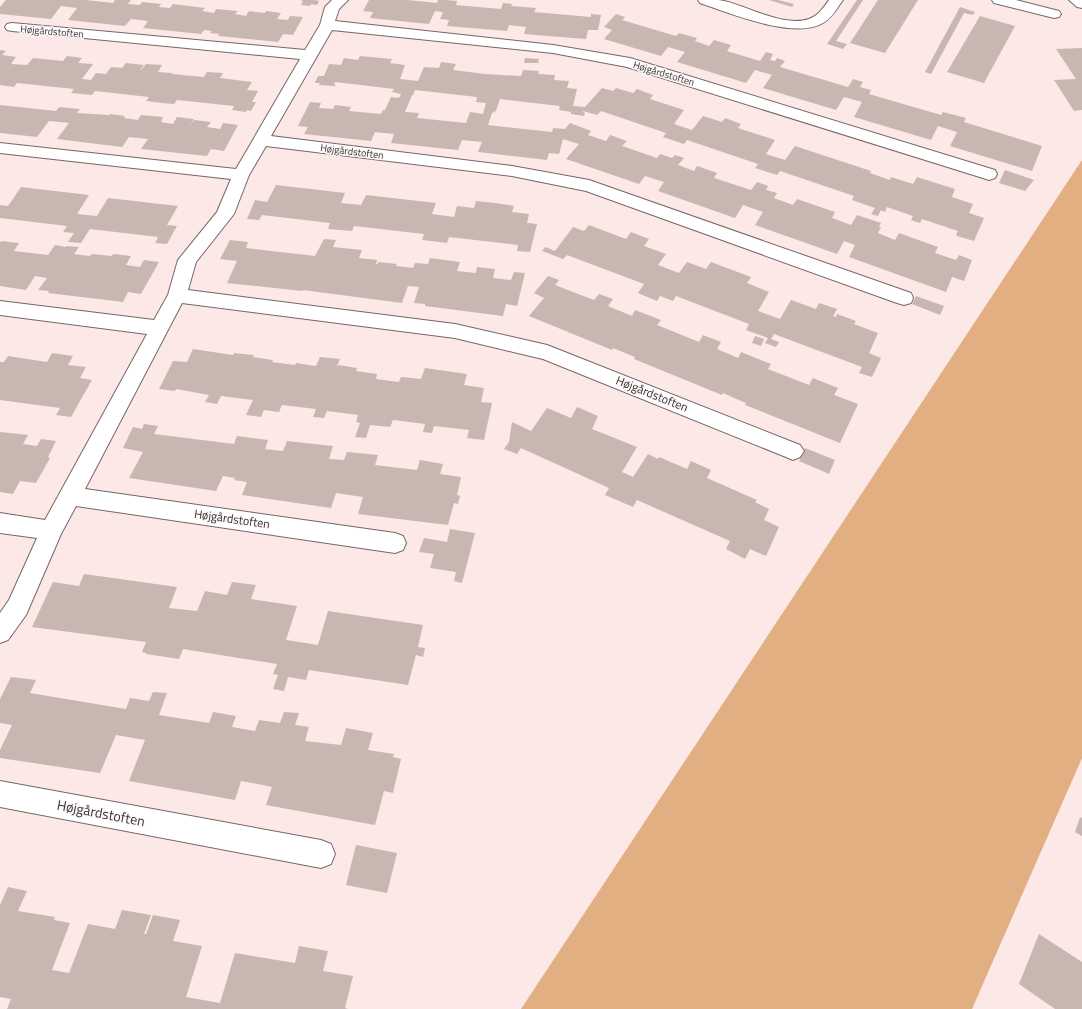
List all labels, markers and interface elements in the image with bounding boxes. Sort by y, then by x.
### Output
street label: Højgårdstoften [20,21,84,42]
street label: Højgårdstoften [631,57,696,90]
street label: Højgårdstoften [319,140,384,163]
street label: Højgårdstoften [613,370,691,417]
street label: Højgårdstoften [193,504,271,533]
street label: Højgårdstoften [55,794,147,831]

